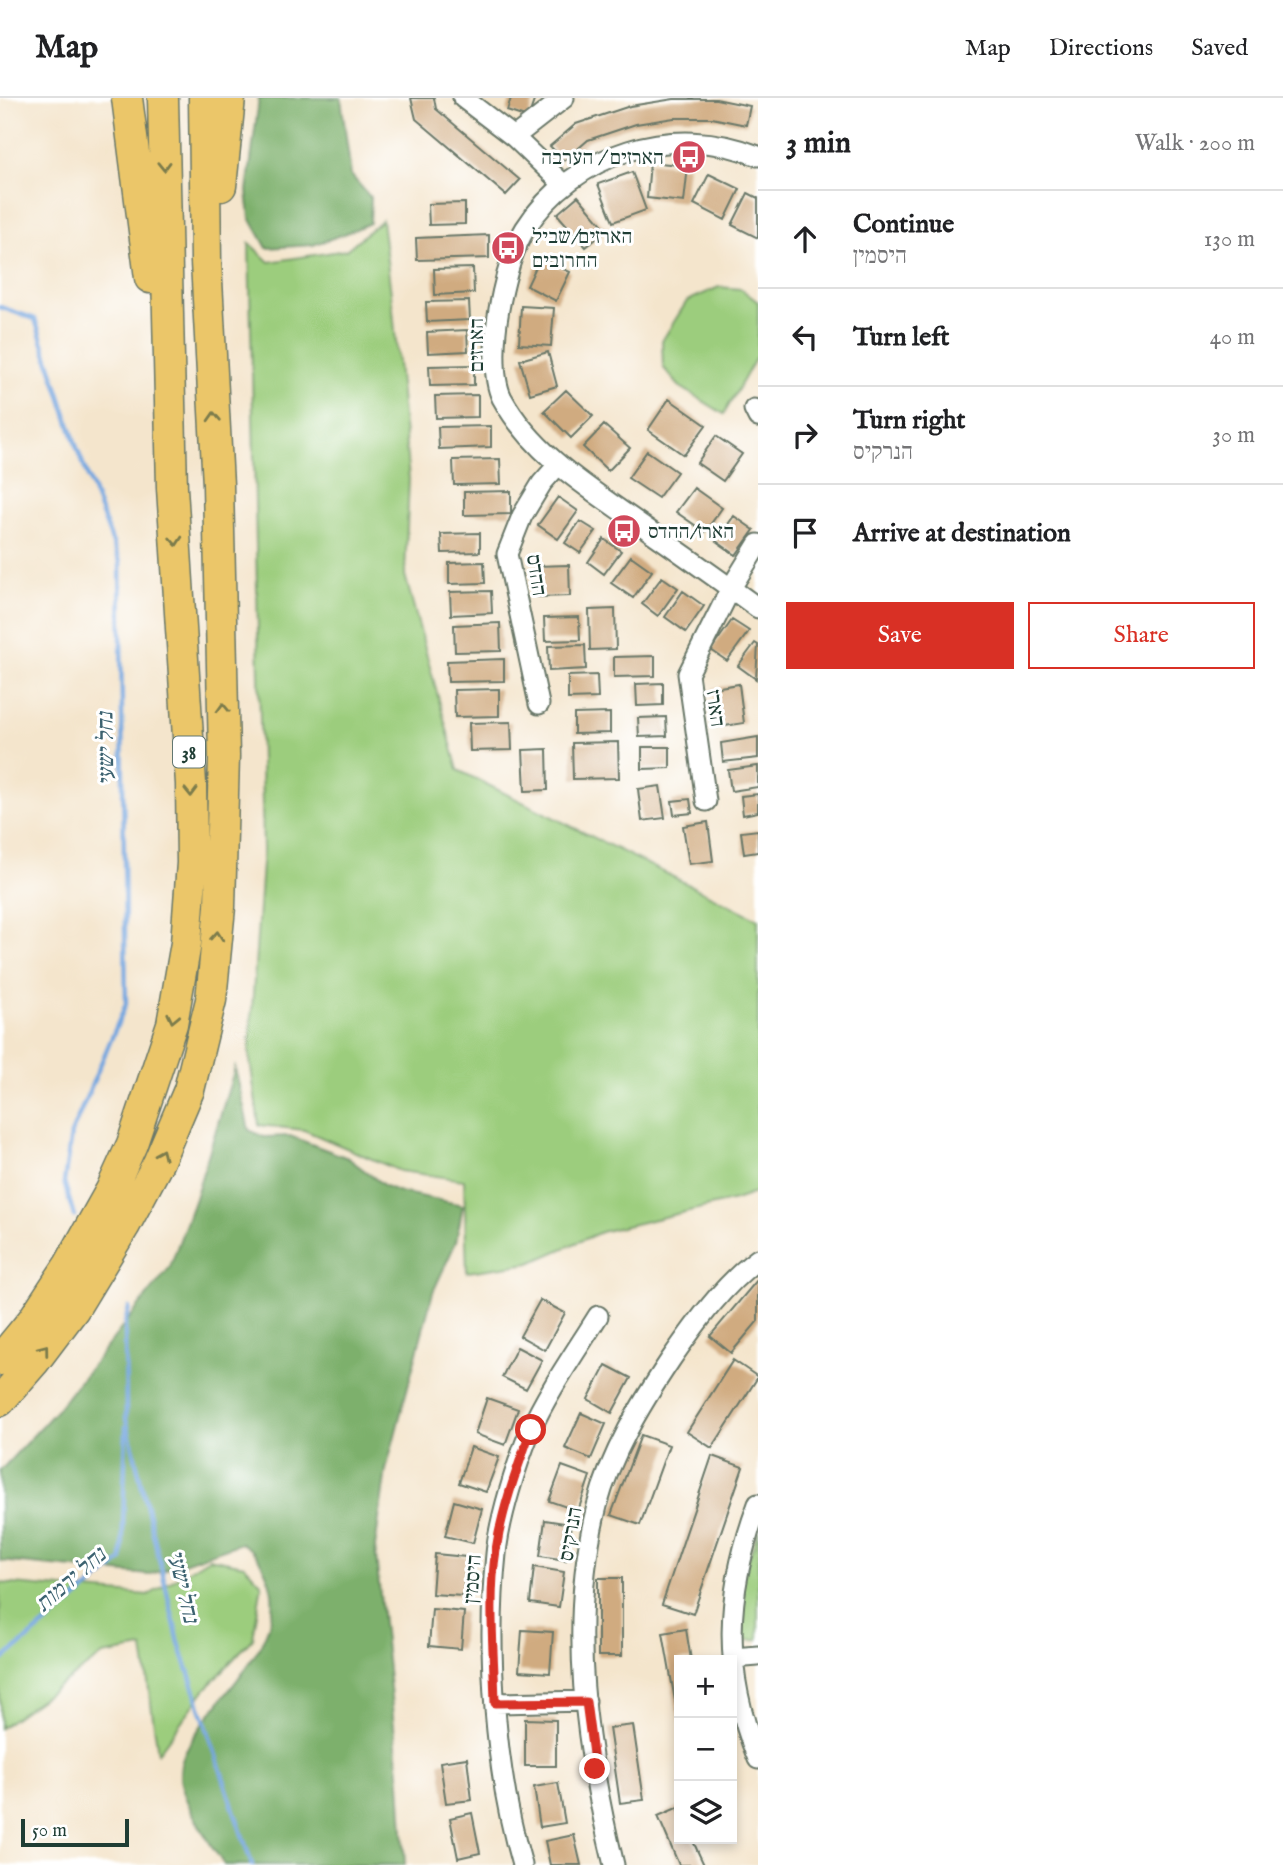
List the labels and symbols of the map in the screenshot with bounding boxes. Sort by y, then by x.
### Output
bus stop icon: הארזים / הערבה [670,138,708,176]
place label: הארזים / הערבה [541,145,664,172]
one-way arrow [156,161,171,172]
place label: הארזים/שביל החרובים [532,224,632,275]
bus stop icon: הארזים/שביל החרובים [489,229,527,267]
street label: הארזים [464,318,491,372]
one-way arrow [207,411,222,422]
bus stop icon: הארז/ההדס [605,512,643,550]
place label: הארז/ההדס [648,519,734,546]
one-way arrow [168,535,183,546]
street label: ההדס [519,553,552,598]
street label: הארז [699,688,730,729]
one-way arrow [215,703,231,713]
water label: נחל ישעי [91,710,122,786]
road number: 38 [173,736,205,768]
one-way arrow [183,787,199,798]
one-way arrow [210,930,225,942]
one-way arrow [166,1012,181,1024]
one-way arrow [153,1149,167,1162]
one-way arrow [36,1344,49,1357]
route start [515,1414,546,1445]
street label: הנרקיס [553,1505,590,1564]
water label: נחל ירמות [30,1540,114,1619]
water label: נחל ישעי [160,1547,205,1628]
street label: היסמין [458,1554,489,1605]
route end [579,1753,610,1784]
scale bar [21,1816,130,1848]

